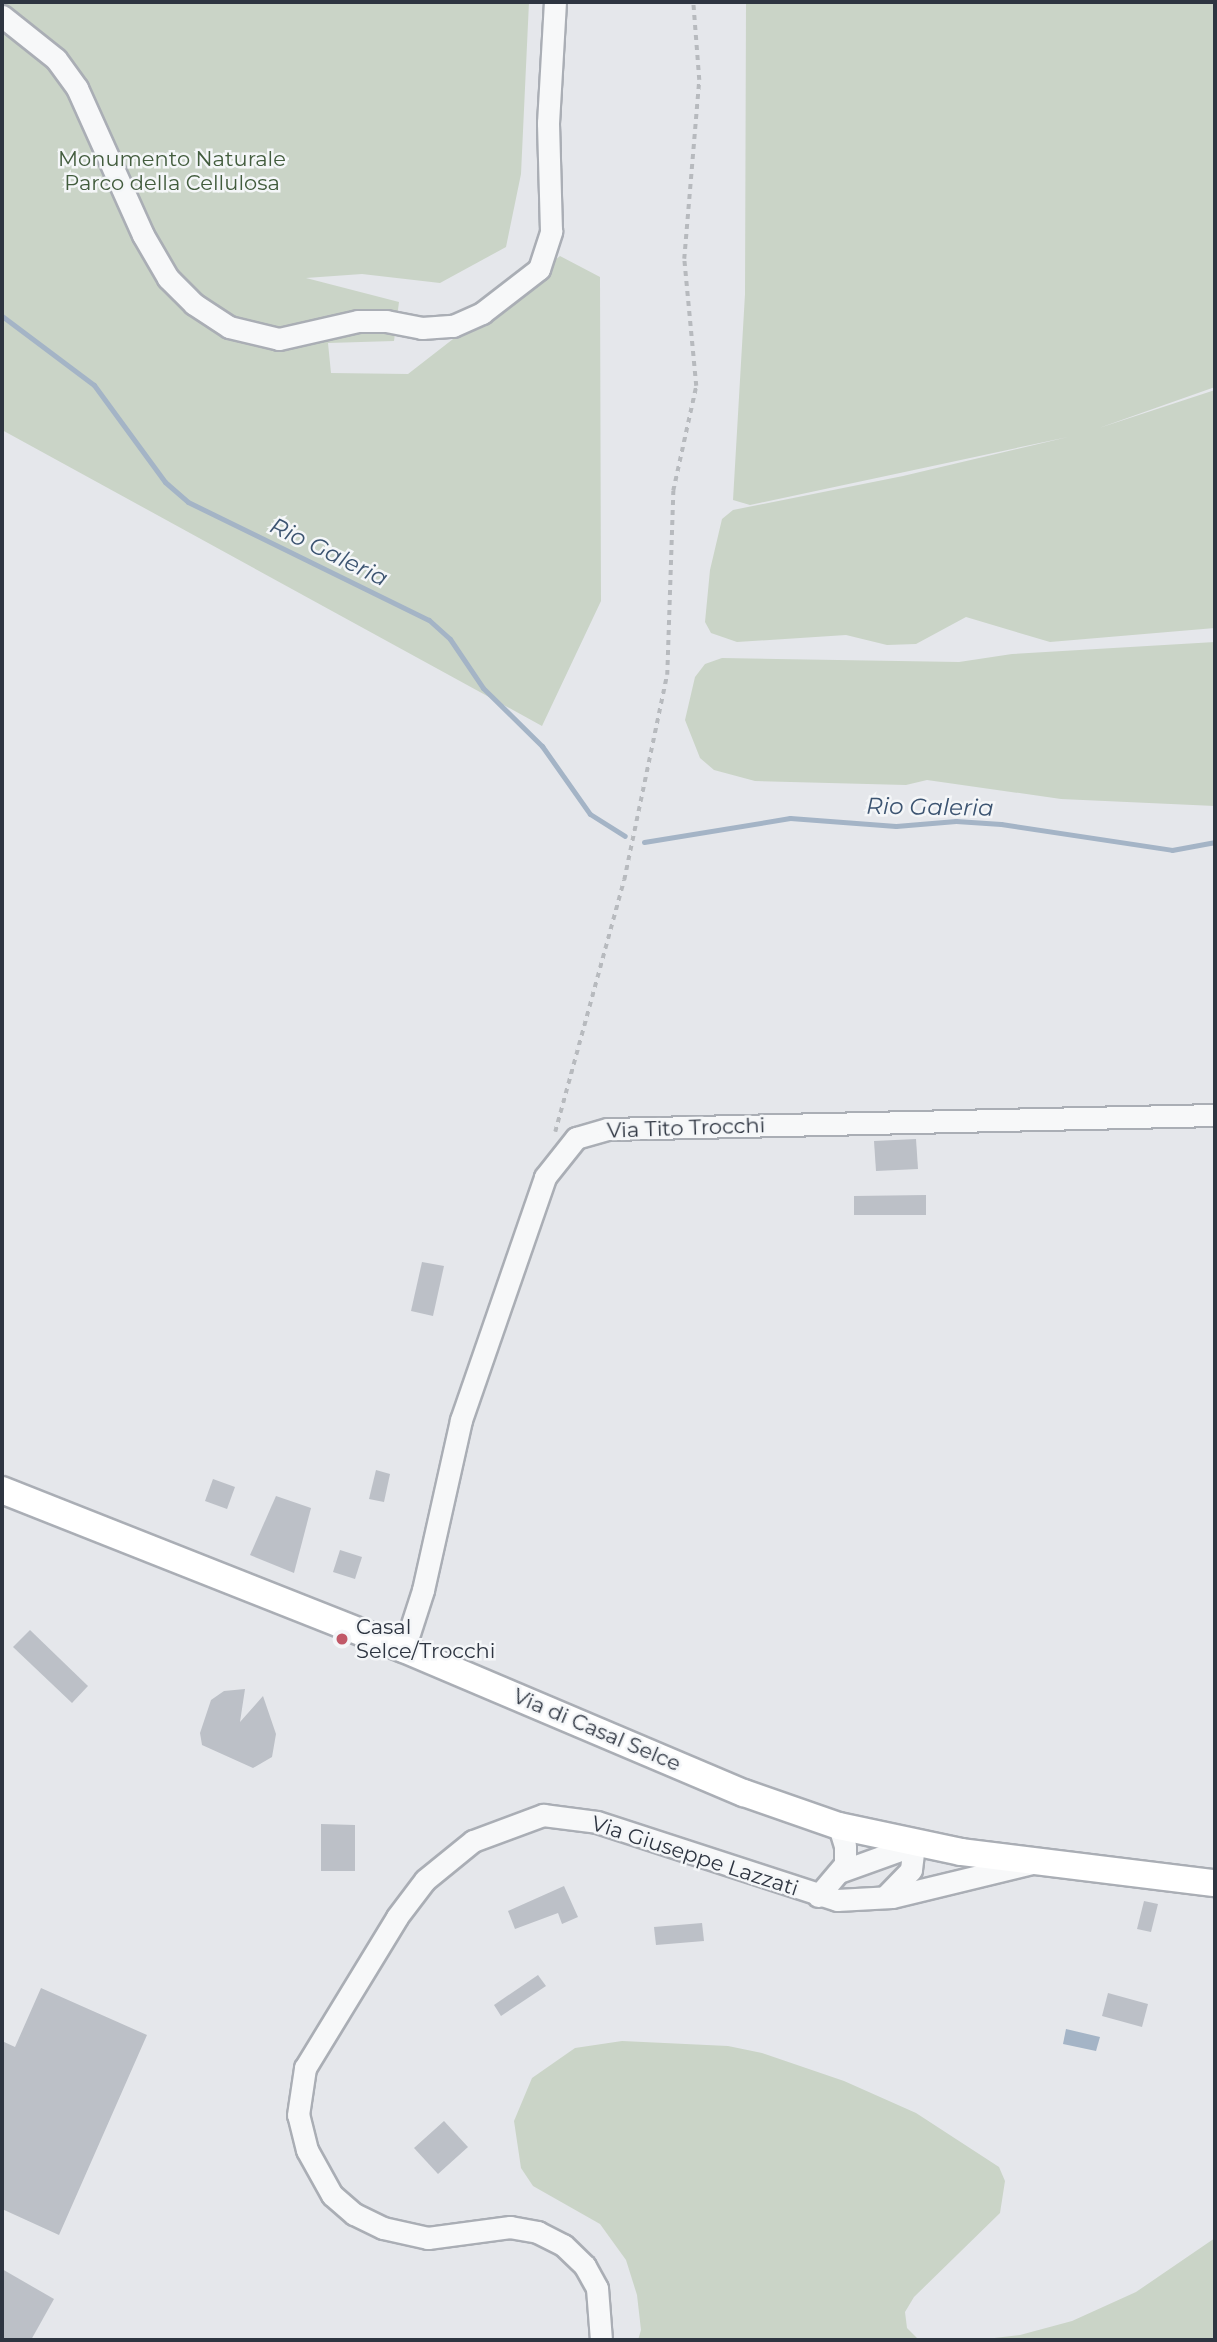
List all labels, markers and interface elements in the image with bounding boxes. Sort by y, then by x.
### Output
park label: Monumento Naturale Parco della Cellulosa [58,146,286,196]
water label: Rio Galeria [266,512,392,592]
water label: Rio Galeria [866,792,994,822]
street label: Via Tito Trocchi [606,1113,766,1143]
place label: Casal Selce/Trocchi [356,1614,495,1664]
marker: Casal Selce/Trocchi [334,1631,350,1647]
street label: Via di Casal Selce [509,1683,685,1777]
street label: Via Giuseppe Lazzati [588,1811,802,1901]

